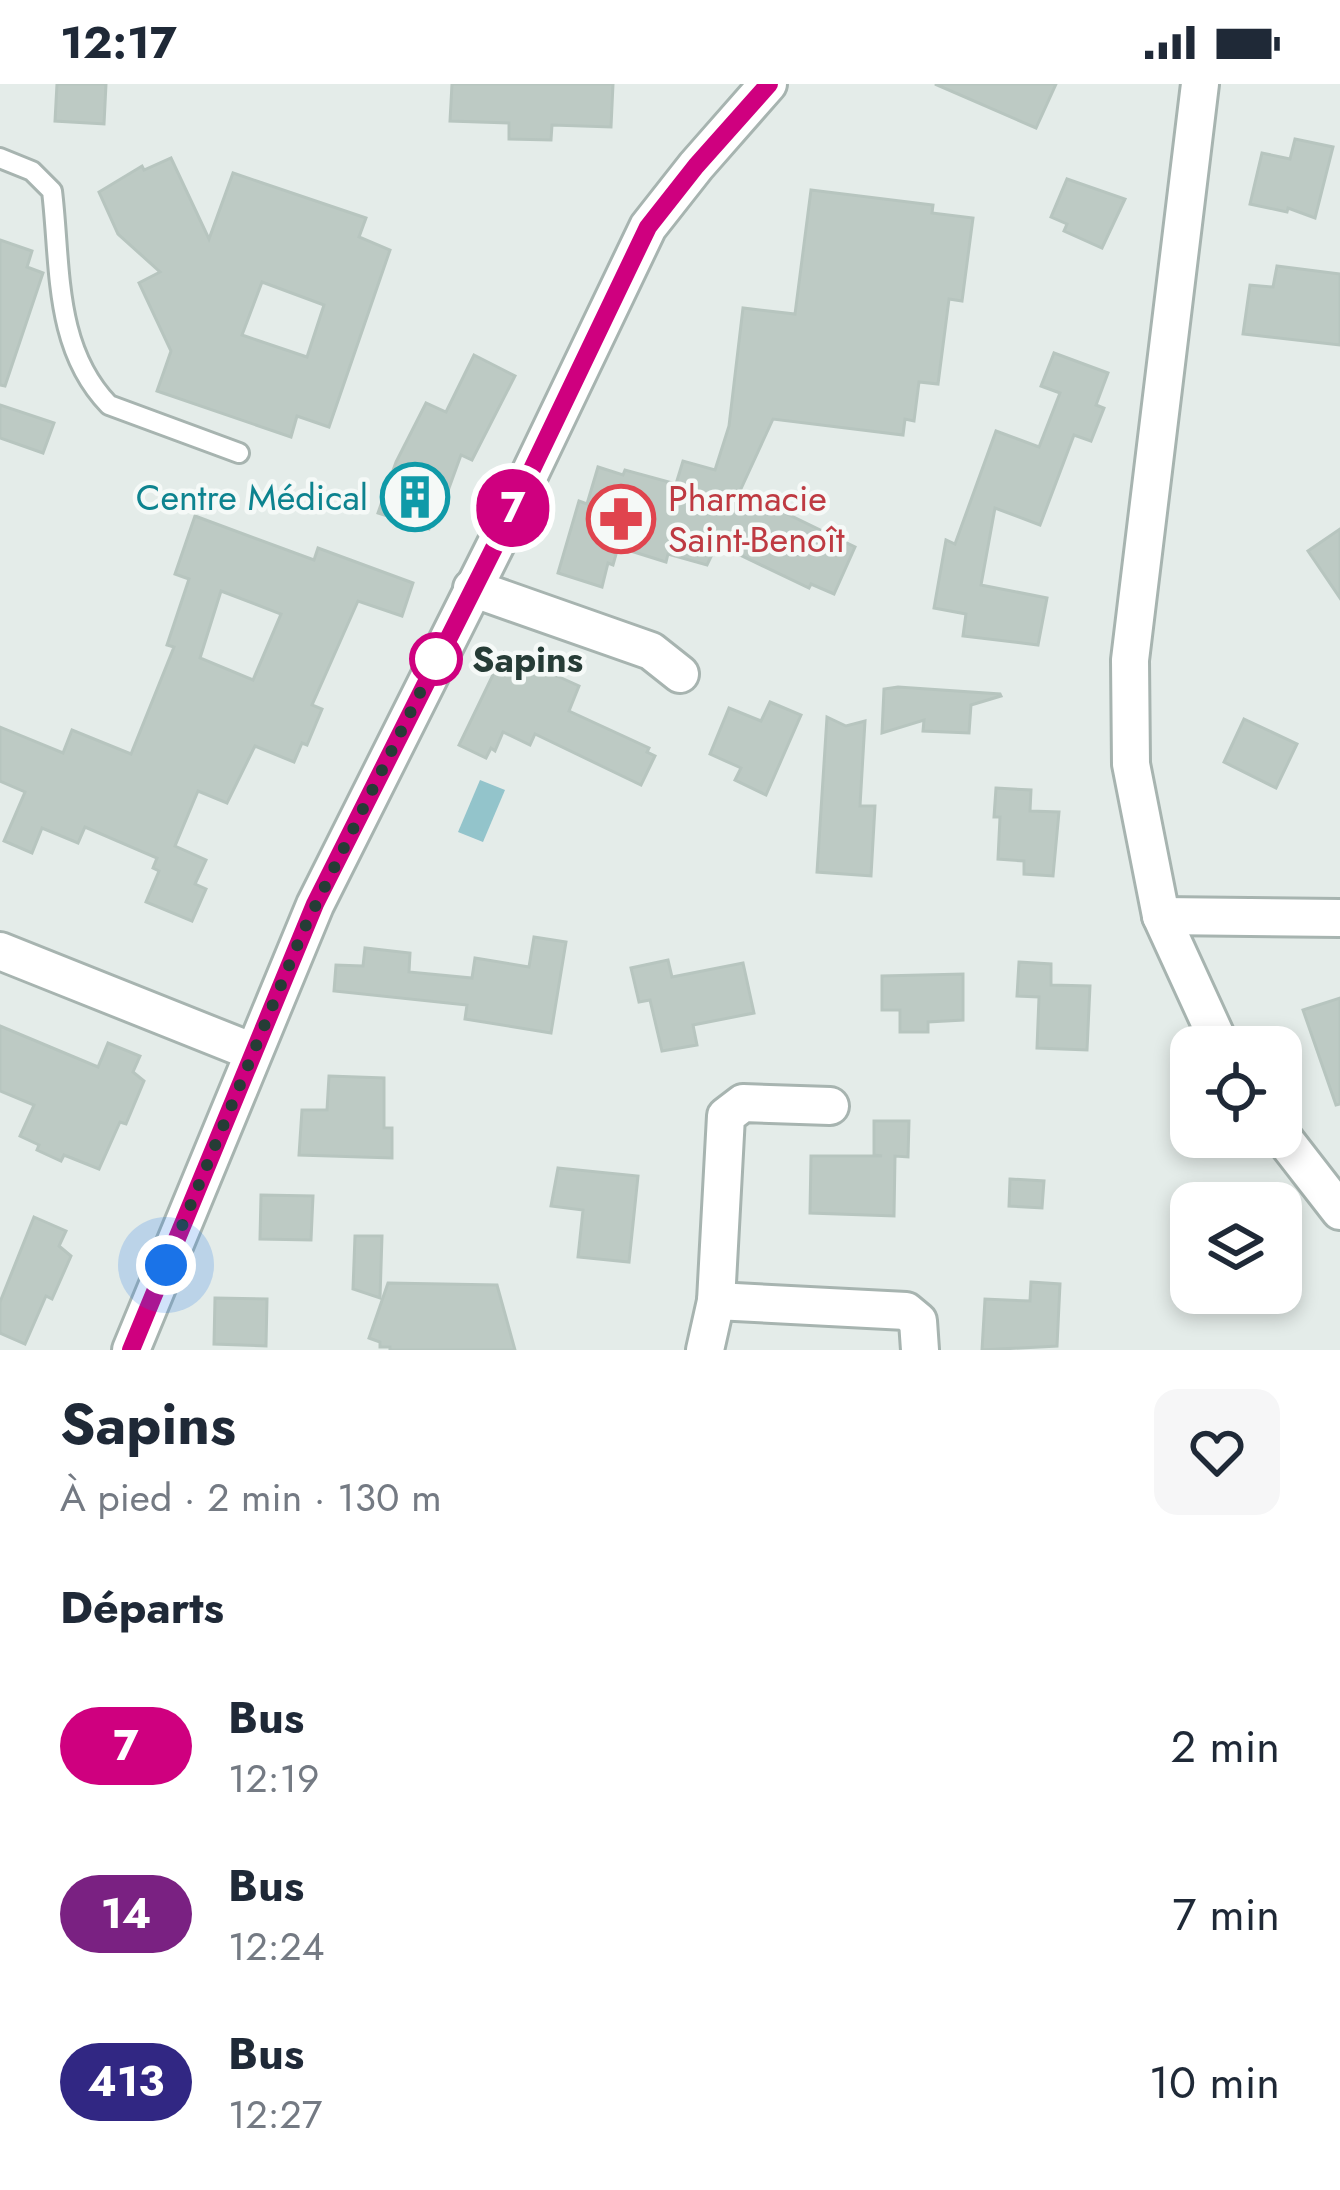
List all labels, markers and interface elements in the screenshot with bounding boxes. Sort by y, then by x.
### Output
text: 12:17 [60,10,177,75]
building icon: Centre Médical [380,462,450,532]
line badge: 7 [474,469,552,547]
place label: Centre Médical [136,471,368,523]
place label: Pharmacie Saint-Benoît [668,472,845,565]
text: 7 [500,477,526,538]
pharmacy icon: Pharmacie Saint-Benoît [586,484,656,554]
place label: Sapins [472,633,583,685]
marker: Sapins [411,634,461,684]
map controls [1170,1026,1302,1314]
button: locate [1170,1026,1302,1158]
button: layers [1170,1182,1302,1314]
your location [136,1235,196,1295]
text: Sapins [60,1383,236,1465]
button: heart [1154,1389,1280,1515]
text: À pied · 2 min · 130 m [60,1469,442,1526]
text: Départs [60,1575,224,1640]
text: Bus [228,1685,304,1750]
text: 2 min [1170,1714,1280,1779]
text: 7 [113,1715,139,1776]
text: 12:19 [228,1750,319,1807]
text: Bus [228,1853,304,1918]
text: 7 min [1172,1882,1280,1947]
text: 14 [101,1883,151,1944]
text: 12:24 [228,1918,324,1975]
text: Bus [228,2021,304,2086]
text: 10 min [1149,2050,1280,2115]
text: 413 [88,2051,164,2112]
text: 12:27 [228,2086,322,2143]

